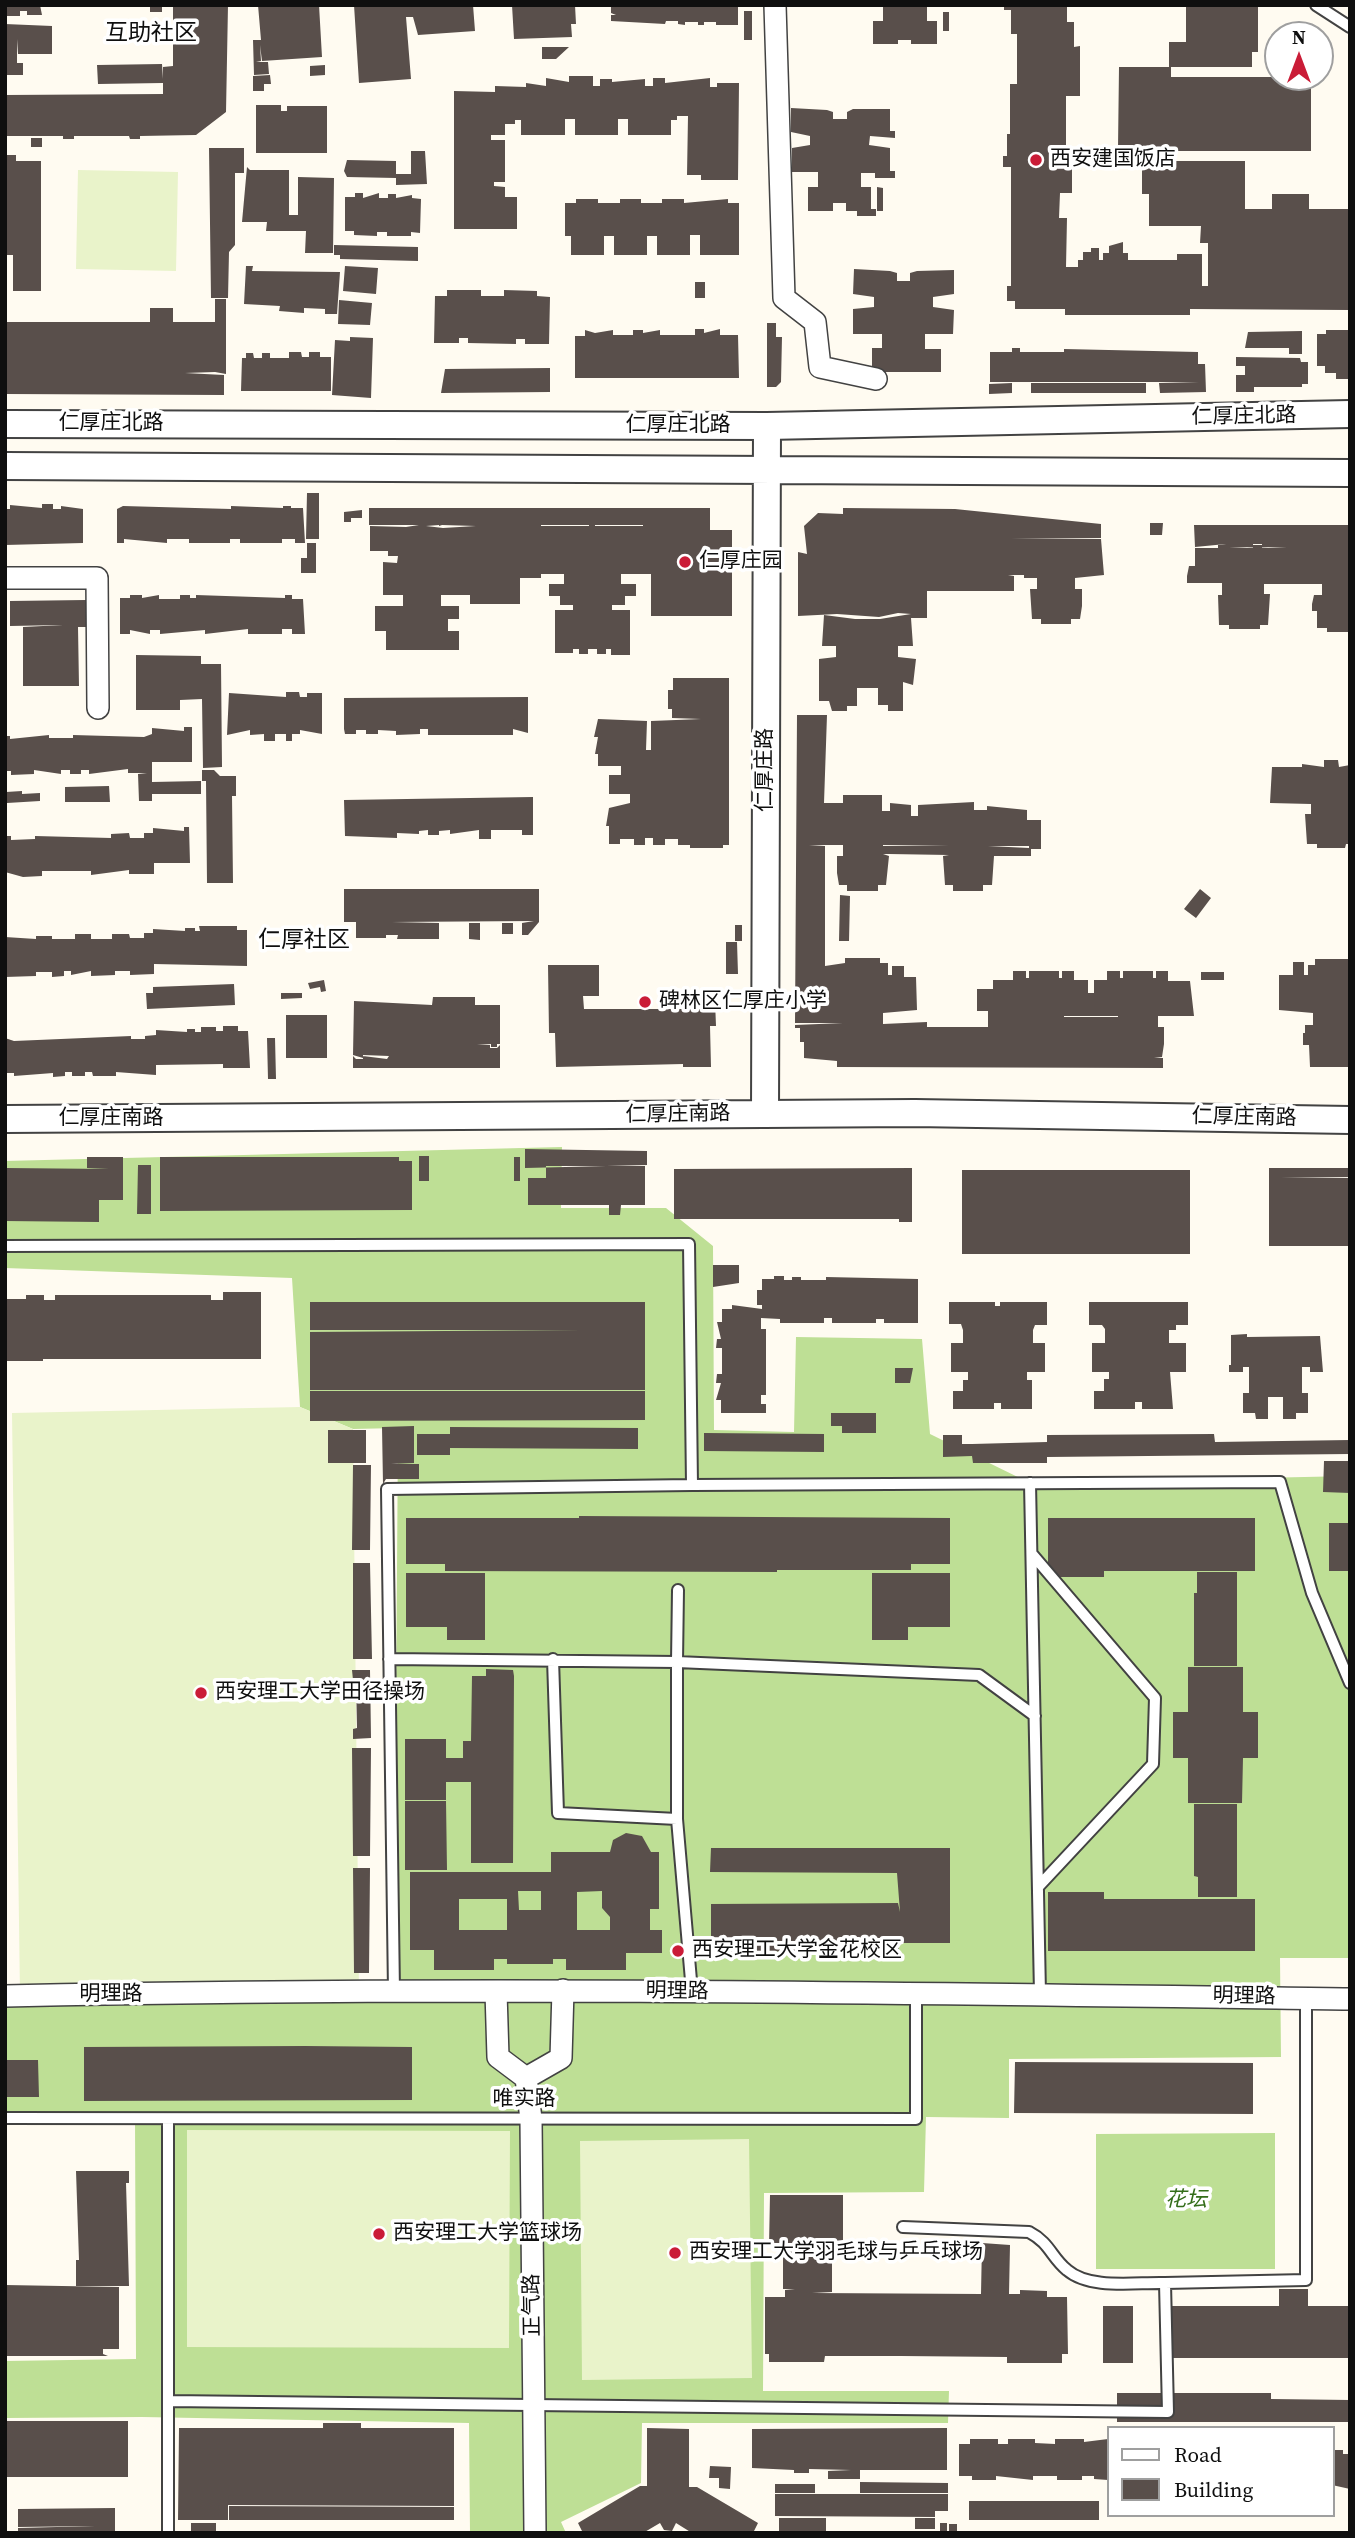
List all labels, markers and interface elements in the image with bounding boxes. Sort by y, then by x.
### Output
district label: 互助社区 [105,20,197,48]
north arrow [1264,21,1334,91]
text: N [1292,24,1306,50]
place label: 西安建国饭店 [1050,147,1176,173]
marker: 西安建国饭店 [1028,152,1044,168]
street label: 仁厚庄北路 [1191,403,1297,431]
street label: 仁厚庄北路 [59,411,163,437]
street label: 仁厚庄北路 [626,413,730,439]
place label: 仁厚庄园 [699,549,783,575]
marker: 仁厚庄园 [677,554,693,570]
street label: 仁厚庄路 [753,728,779,812]
district label: 仁厚社区 [258,927,350,955]
place label: 碑林区仁厚庄小学 [659,989,827,1015]
marker: 碑林区仁厚庄小学 [637,994,653,1010]
street label: 仁厚庄南路 [625,1101,731,1129]
street label: 仁厚庄南路 [1191,1104,1297,1132]
street label: 仁厚庄南路 [59,1106,163,1132]
place label: 西安理工大学田径操场 [215,1680,425,1706]
marker: 西安理工大学田径操场 [193,1685,209,1701]
place label: 西安理工大学金花校区 [692,1938,902,1964]
marker: 西安理工大学金花校区 [670,1943,686,1959]
street label: 明理路 [645,1979,709,2005]
street label: 明理路 [80,1982,142,2008]
street label: 明理路 [1212,1984,1276,2010]
street label: 唯实路 [493,2087,555,2113]
park label: 花坛 [1165,2188,1207,2214]
place label: 西安理工大学篮球场 [393,2221,582,2247]
marker: 西安理工大学篮球场 [371,2226,387,2242]
place label: 西安理工大学羽毛球与乒乓球场 [689,2240,983,2266]
marker: 西安理工大学羽毛球与乒乓球场 [667,2245,683,2261]
street label: 正气路 [520,2273,546,2337]
legend [1106,2426,1334,2517]
text: Road [1174,2440,1222,2469]
text: Building [1174,2475,1253,2504]

